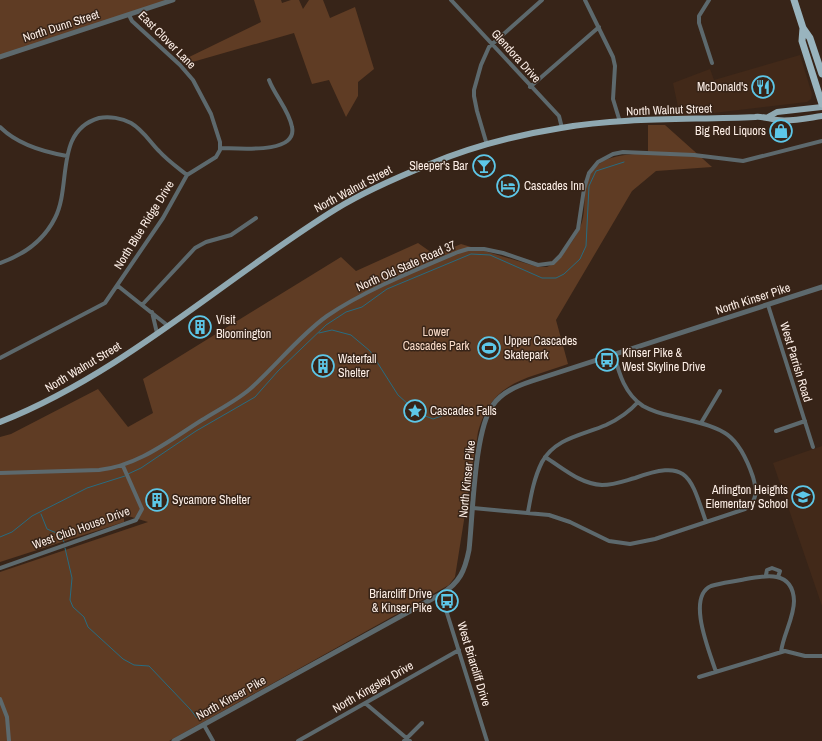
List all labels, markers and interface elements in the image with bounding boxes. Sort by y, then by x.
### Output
street label: North Dunn Street [21,6,101,46]
street label: East Clover Lane [135,8,199,72]
street label: Glendora Drive [488,26,544,86]
restaurant icon: McDonald's [750,74,776,100]
place label: McDonald's [697,79,748,95]
street label: North Walnut Street [626,100,713,119]
shop icon: Big Red Liquors [768,118,794,144]
place label: Big Red Liquors [695,123,766,139]
bar icon: Sleeper's Bar [471,153,497,179]
place label: Sleeper's Bar [409,158,469,174]
street label: North Walnut Street [311,162,395,216]
hotel icon: Cascades Inn [495,173,521,199]
street label: North Blue Ridge Drive [110,178,178,272]
place label: Cascades Inn [524,178,584,194]
street label: North Old State Road 37 [354,237,459,295]
street label: North Kinser Pike [714,279,792,319]
place label: Visit Bloomington [216,312,271,342]
building icon: Visit Bloomington [187,314,213,340]
street label: West Parrish Road [776,320,816,404]
park label: Lower Cascades Park [403,324,469,354]
place label: Upper Cascades Skatepark [504,333,577,363]
sports icon: Upper Cascades Skatepark [476,335,502,361]
street label: North Walnut Street [42,338,124,396]
place label: Kinser Pike & West Skyline Drive [622,345,706,375]
bus stop icon: Kinser Pike & West Skyline Drive [594,347,620,373]
place label: Waterfall Shelter [338,351,376,381]
building icon: Waterfall Shelter [310,353,336,379]
place icon: Cascades Falls [402,398,428,424]
place label: Cascades Falls [430,403,497,419]
street label: North Kinser Pike [455,440,479,518]
place label: Arlington Heights Elementary School [705,482,788,512]
school or university icon: Arlington Heights Elementary School [790,484,816,510]
building icon: Sycamore Shelter [144,487,170,513]
place label: Sycamore Shelter [172,492,251,508]
street label: West Club House Drive [30,503,132,553]
place label: Briarcliff Drive & Kinser Pike [369,586,432,616]
bus stop icon: Briarcliff Drive & Kinser Pike [434,588,460,614]
street label: West Briarcliff Drive [454,620,494,708]
street label: North Kingsley Drive [330,657,416,717]
street label: North Kinser Pike [193,672,269,724]

